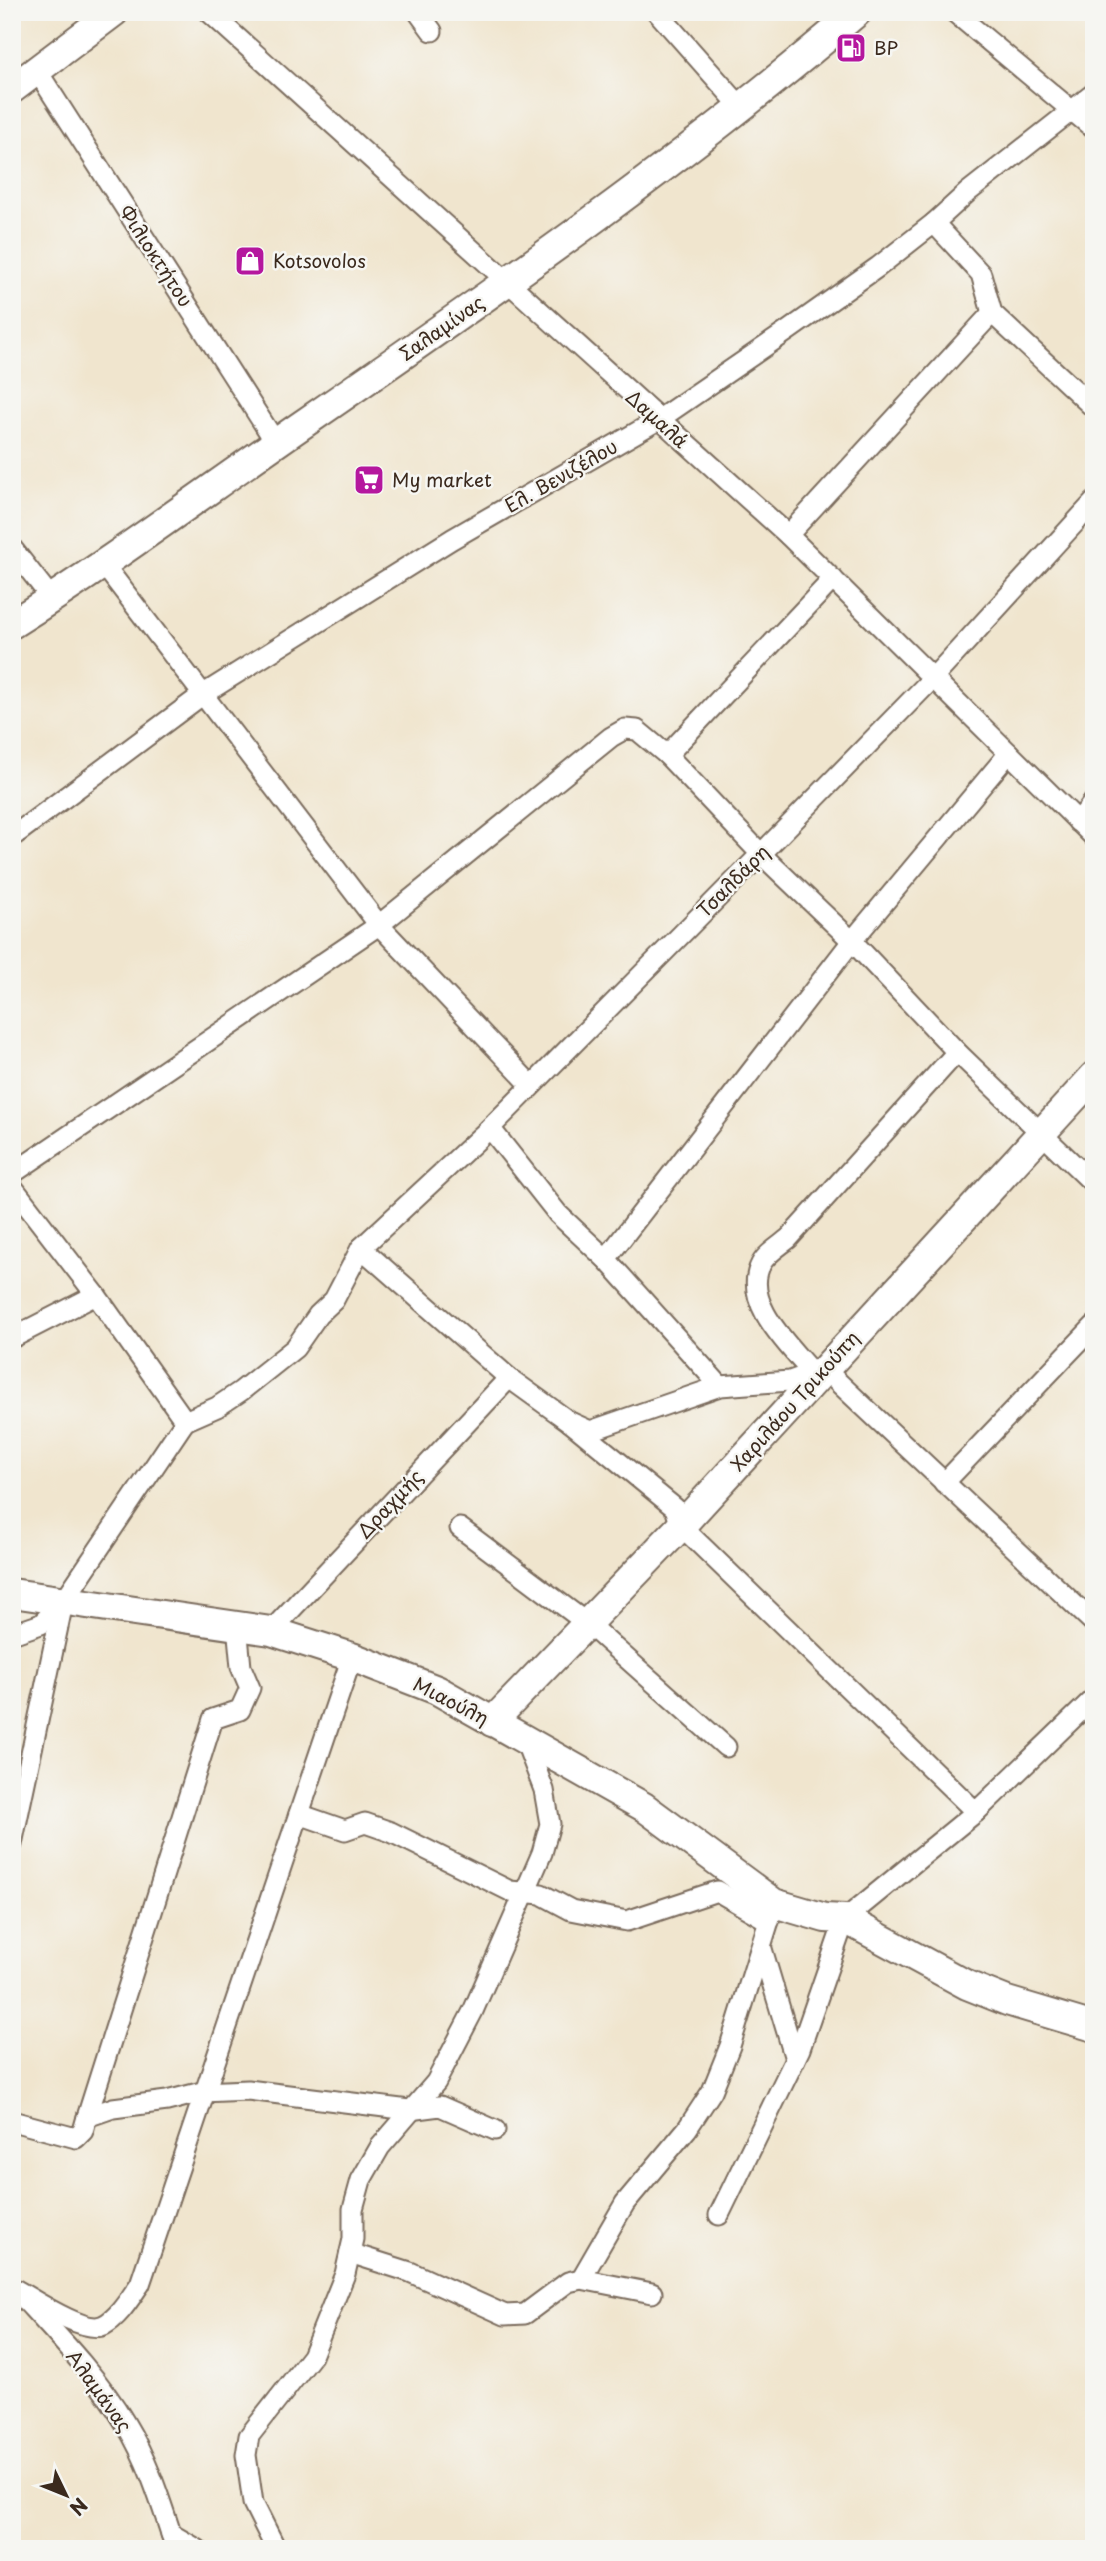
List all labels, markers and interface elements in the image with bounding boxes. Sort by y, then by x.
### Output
fuel station icon: BP [834,31,868,65]
place label: BP [874,33,898,61]
street label: Φιλιοκτήτου [113,199,200,312]
shop icon: Kotsovolos [233,244,267,278]
place label: Kotsovolos [273,246,366,274]
street label: Σαλαμίνας [393,287,490,367]
street label: Δαμαλά [620,383,695,454]
street label: Ελ. Βενιζέλου [499,432,622,519]
supermarket icon: My market [352,463,386,497]
place label: My market [392,465,492,493]
street label: Τσαλδάρη [690,838,775,923]
street label: Χαριλάου Τρικούπη [724,1324,865,1477]
street label: Δραχμής [350,1462,429,1544]
street label: Μιαούλη [409,1669,494,1731]
street label: Αλαμάνας [60,2343,139,2438]
north arrow [32,2460,102,2530]
text: N [64,2492,95,2522]

